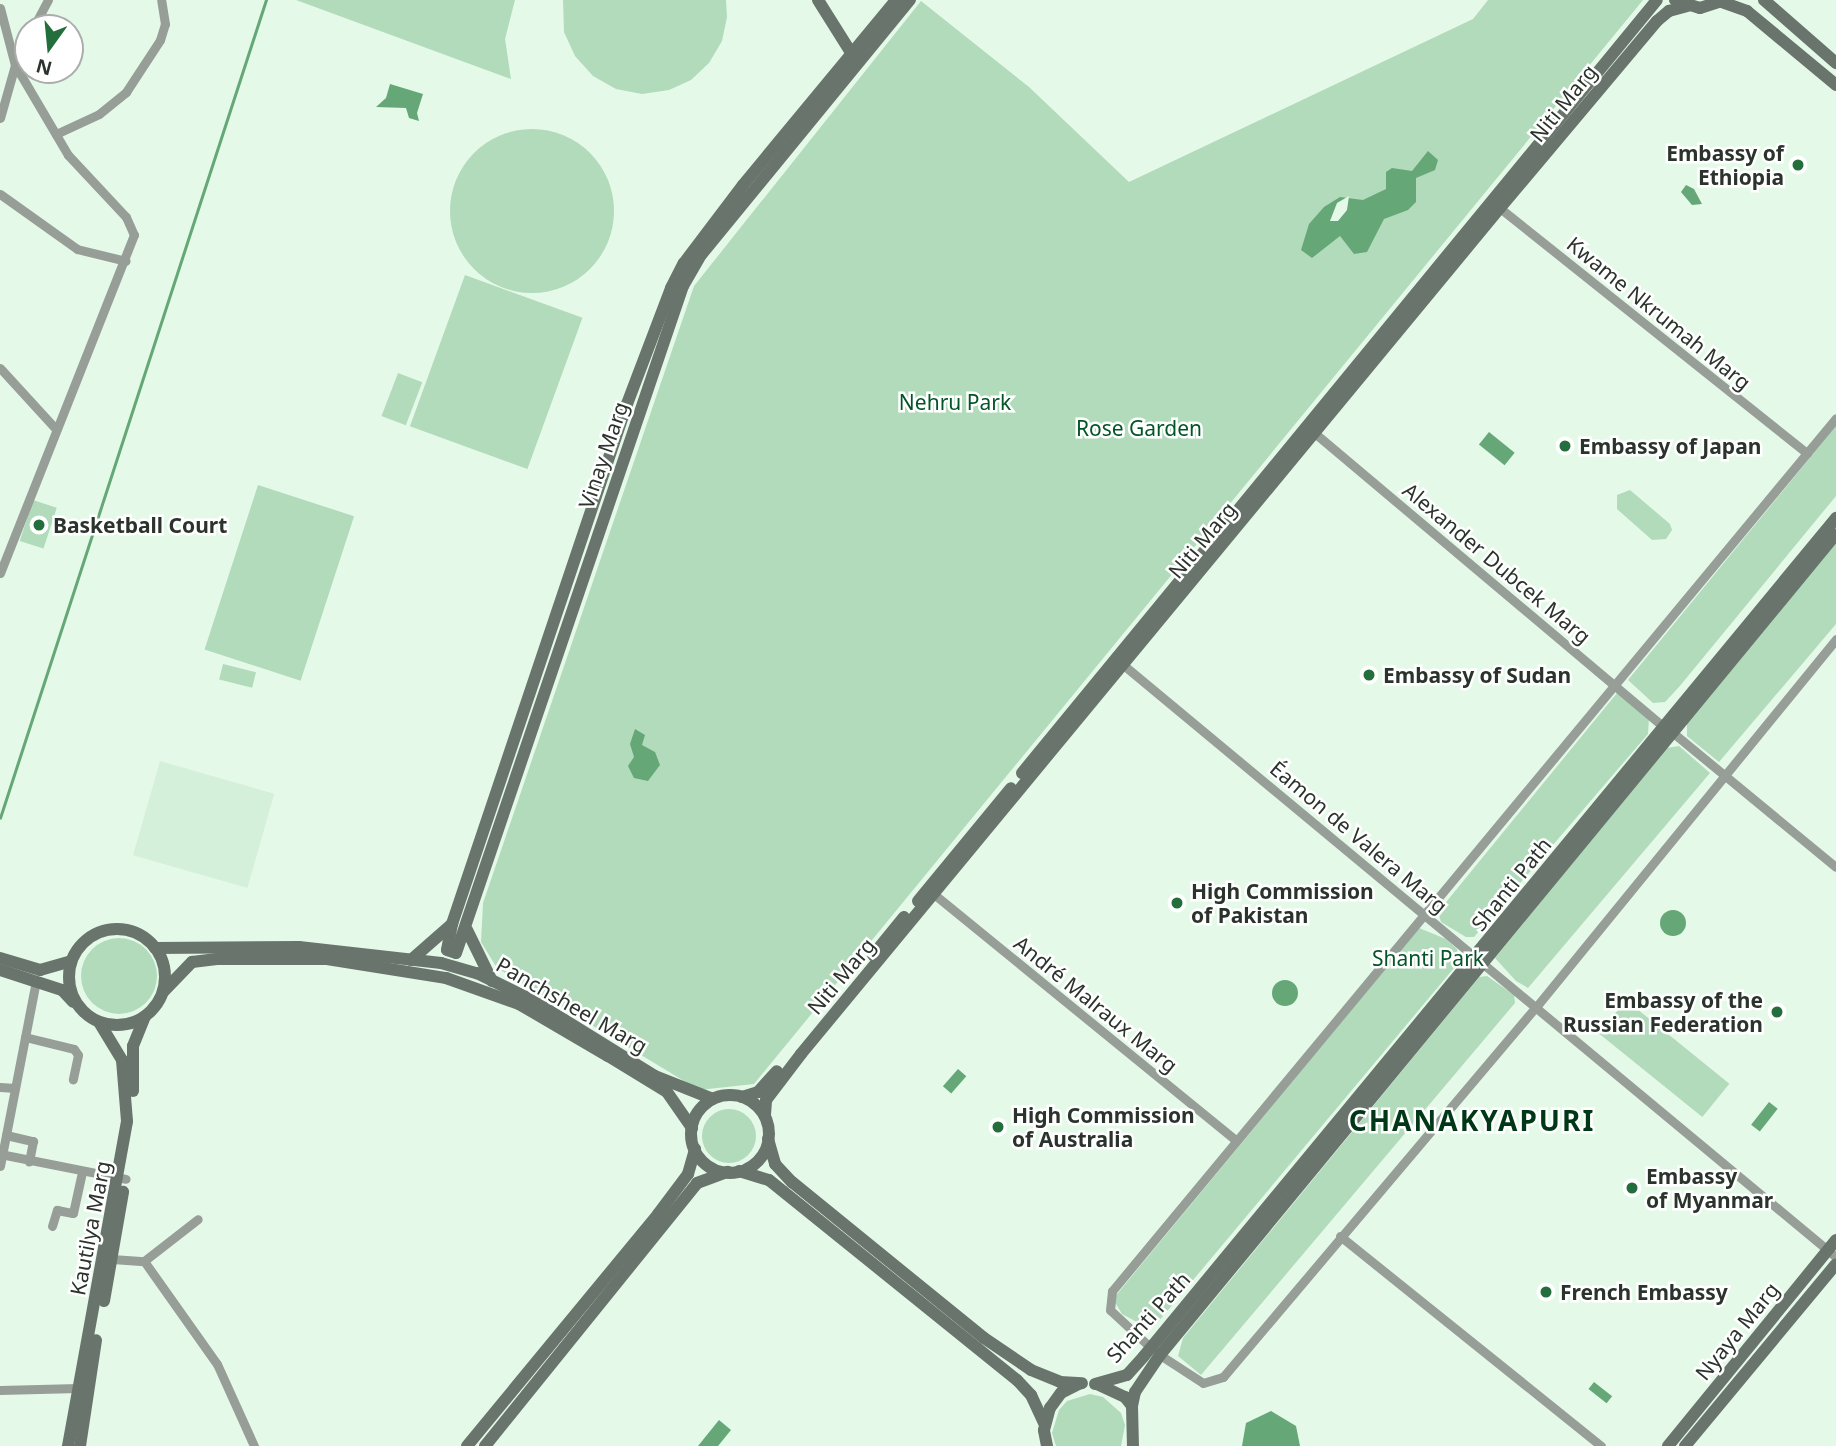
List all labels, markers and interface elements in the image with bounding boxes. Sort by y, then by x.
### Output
north arrow [14,14,84,84]
text: N [33,53,55,82]
street label: Niti Marg [1524,59,1602,147]
place label: Embassy of Ethiopia [1666,140,1784,190]
marker: Embassy of Ethiopia [1790,157,1806,173]
street label: Kwame Nkrumah Marg [1562,231,1756,395]
park label: Nehru Park [899,389,1011,415]
street label: Vinay Marg [573,398,633,512]
park label: Rose Garden [1076,415,1202,441]
place label: Embassy of Japan [1579,433,1761,459]
marker: Embassy of Japan [1557,438,1573,454]
street label: Alexander Dubcek Marg [1398,477,1596,649]
street label: Niti Marg [1163,497,1241,583]
place label: Basketball Court [53,512,227,538]
marker: Basketball Court [31,517,47,533]
place label: Embassy of Sudan [1383,662,1571,688]
marker: Embassy of Sudan [1361,667,1377,683]
street label: Éamon de Valera Marg [1265,756,1453,918]
street label: Shanti Path [1466,832,1556,936]
place label: High Commission of Pakistan [1191,878,1374,928]
marker: High Commission of Pakistan [1169,895,1185,911]
street label: André Malraux Marg [1009,930,1183,1078]
street label: Niti Marg [802,933,880,1019]
park label: Shanti Park [1372,945,1484,971]
street label: Panchsheel Marg [492,952,652,1058]
place label: Embassy of the Russian Federation [1563,987,1763,1037]
marker: Embassy of the Russian Federation [1769,1004,1785,1020]
place label: High Commission of Australia [1012,1102,1195,1152]
district label: CHANAKYAPURI [1350,1103,1594,1137]
marker: High Commission of Australia [990,1119,1006,1135]
street label: Kautilya Marg [65,1159,115,1297]
place label: Embassy of Myanmar [1646,1163,1773,1213]
marker: Embassy of Myanmar [1624,1180,1640,1196]
street label: Shanti Path [1101,1267,1195,1367]
street label: Nyaya Marg [1690,1277,1784,1385]
place label: French Embassy [1560,1279,1728,1305]
marker: French Embassy [1538,1284,1554,1300]

